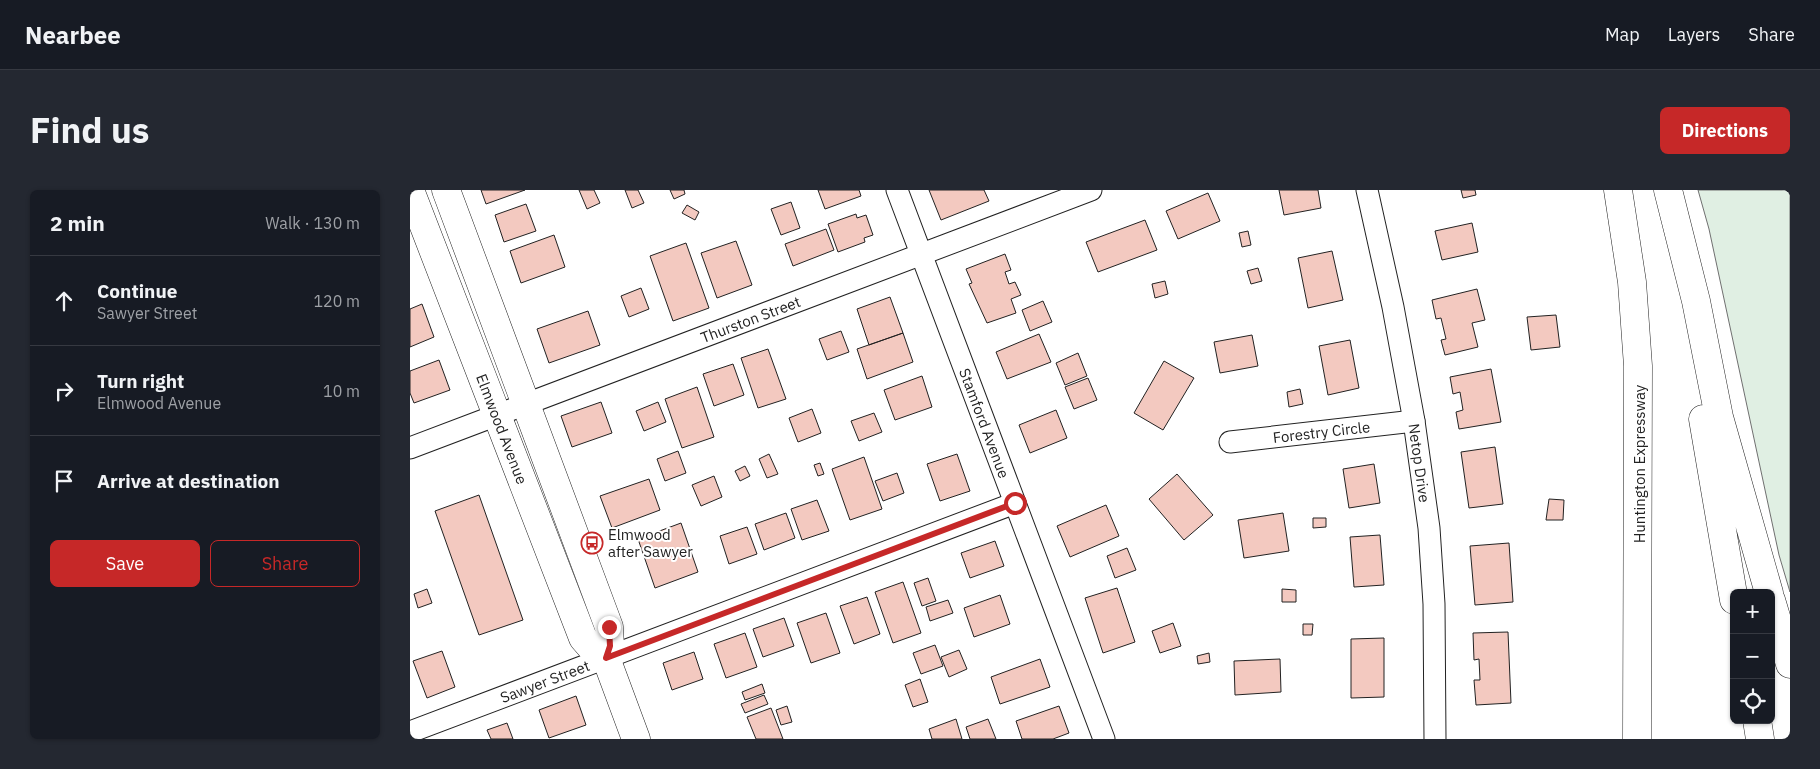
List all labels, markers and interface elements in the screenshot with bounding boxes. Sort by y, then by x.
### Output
text: Nearbee [25,19,121,51]
text: Map [1605,23,1640,46]
text: Layers [1668,23,1720,46]
text: Share [1748,23,1795,46]
text: Find us [30,107,149,153]
button: Directions [1660,107,1790,154]
text: 2 min [50,209,105,237]
text: Walk · 130 m [265,213,360,233]
text: Continue [97,279,177,303]
icon: ahead [50,287,78,315]
text: 120 m [313,291,360,311]
street label: Thurston Street [698,292,803,347]
text: Sawyer Street [97,303,197,323]
street label: Stamford Avenue [955,365,1014,481]
text: Turn right [97,369,184,393]
street label: Elmwood Avenue [472,371,532,487]
icon: right [50,377,78,405]
text: 10 m [323,381,360,401]
street label: Huntington Expressway [1630,384,1649,543]
text: Elmwood Avenue [97,393,221,413]
street label: Forestry Circle [1272,417,1371,447]
street label: Netop Drive [1405,422,1435,504]
icon: arrive [50,467,78,495]
text: Arrive at destination [97,469,280,493]
route start [1004,492,1027,515]
place label: Elmwood after Sawyer [608,525,693,561]
bus stop icon: Elmwood after Sawyer [580,531,604,555]
button: Save [50,540,200,587]
button: Share [210,540,360,587]
map controls [1730,589,1775,724]
button: + [1730,589,1775,634]
route end [598,616,621,639]
button: − [1730,634,1775,679]
street label: Sawyer Street [497,655,592,707]
button: locate [1730,679,1775,724]

